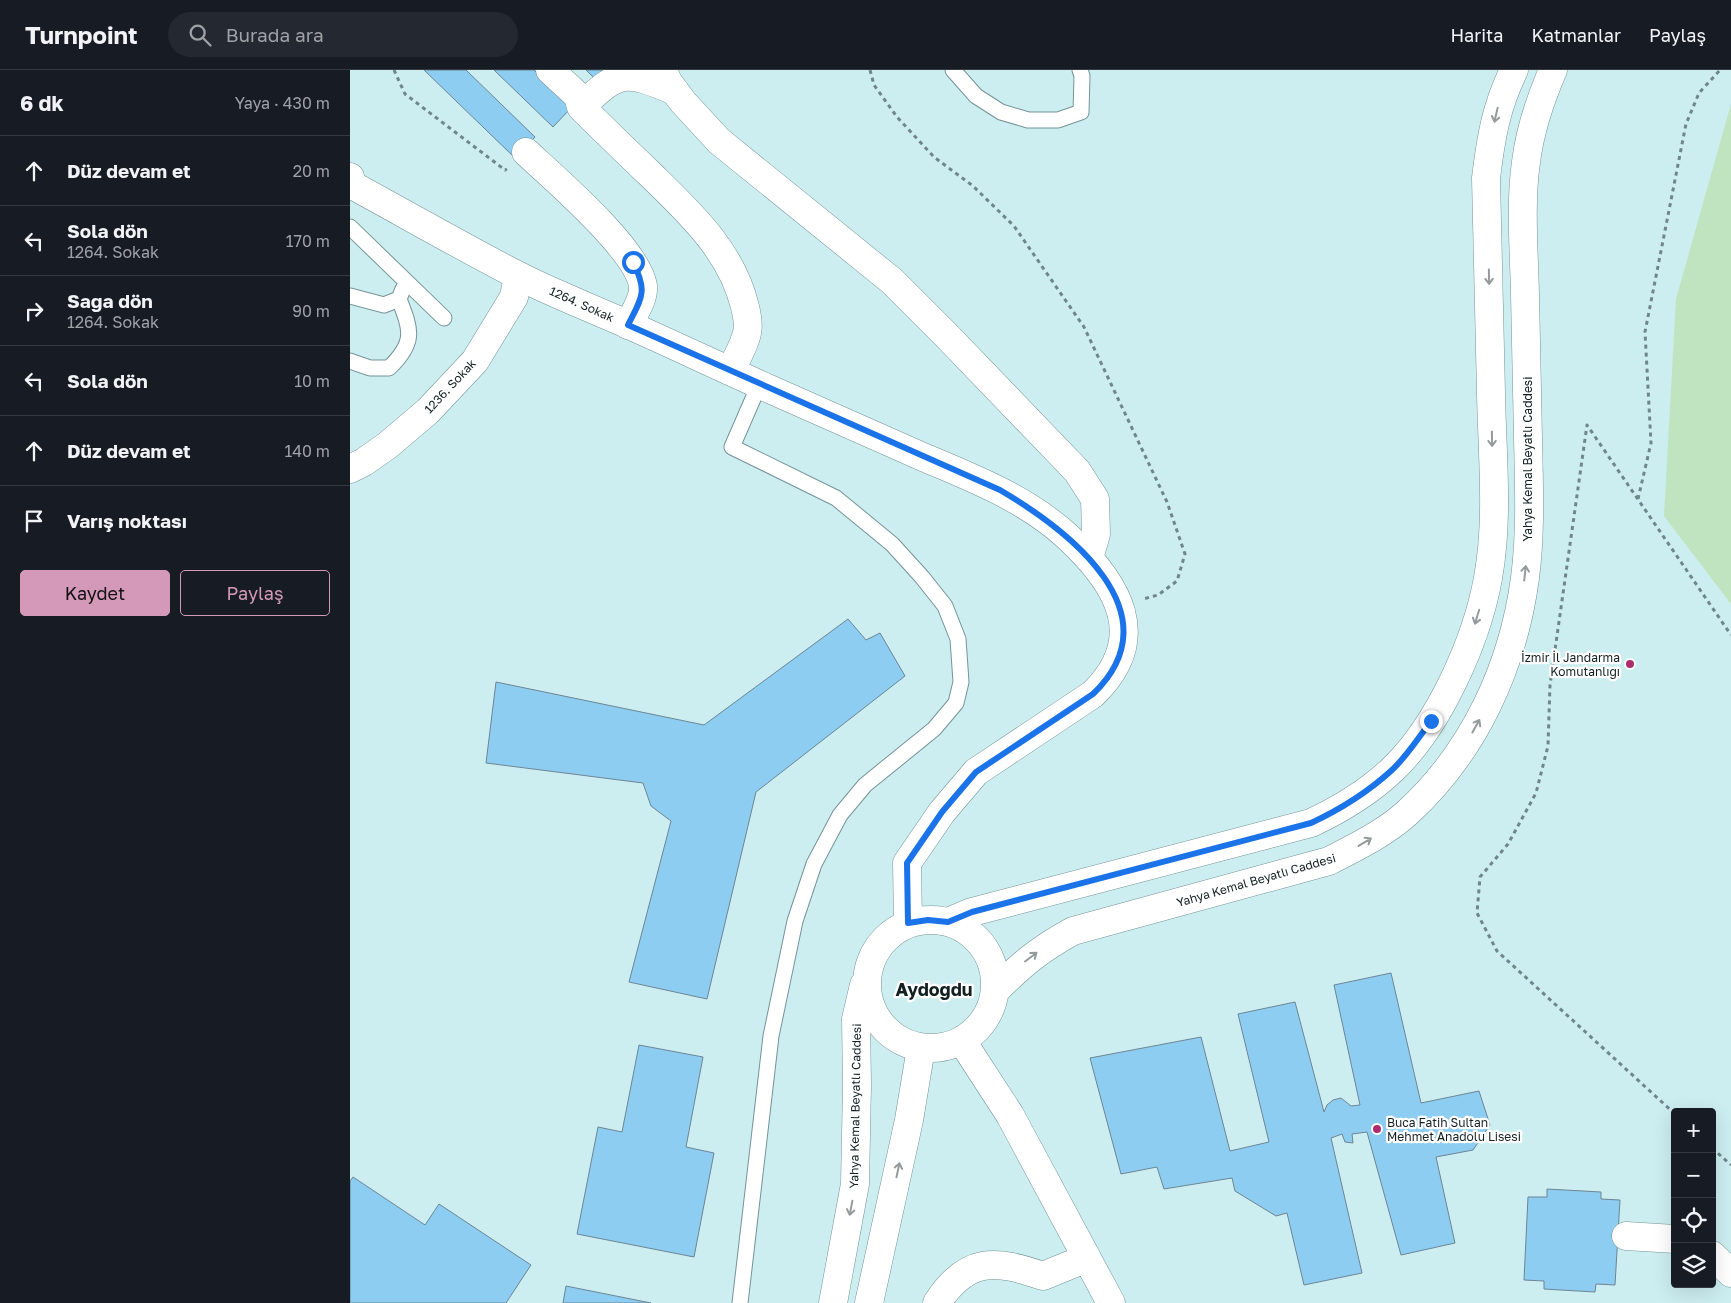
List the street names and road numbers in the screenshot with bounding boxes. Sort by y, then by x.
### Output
street label: 1264. Sokak [547,283,617,325]
street label: 1236. Sokak [421,356,479,416]
street label: Yahya Kemal Beyatlı Caddesi [1520,377,1535,541]
street label: Yahya Kemal Beyatlı Caddesi [1175,850,1337,910]
street label: Yahya Kemal Beyatlı Caddesi [846,1023,864,1189]

